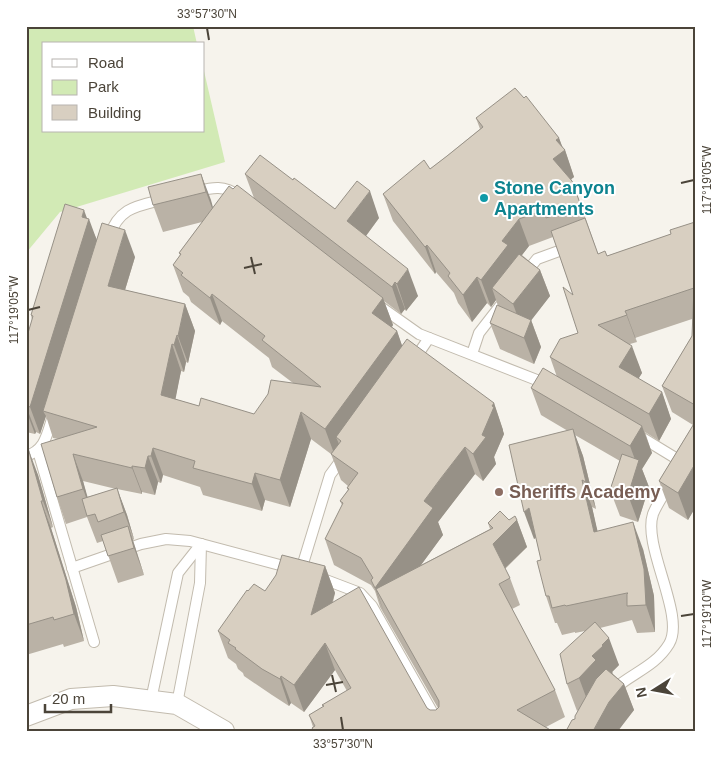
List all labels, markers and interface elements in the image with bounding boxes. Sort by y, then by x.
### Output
text: 33°57'30"N [177,7,237,21]
legend [42,42,205,132]
text: Road [88,54,124,71]
text: Park [88,78,119,95]
text: Building [88,104,141,121]
text: 117°19'05"W [700,145,714,214]
place label: Stone Canyon Apartments [494,178,615,219]
marker: Stone Canyon Apartments [478,192,490,204]
text: 117°19'05"W [7,275,21,344]
place label: Sheriffs Academy [509,482,660,502]
marker: Sheriffs Academy [493,486,505,498]
text: 117°19'10"W [700,579,714,648]
north arrow [628,664,678,714]
scale bar [45,682,111,714]
text: N [632,686,650,699]
text: 20 m [52,690,85,707]
text: 33°57'30"N [313,737,373,751]

